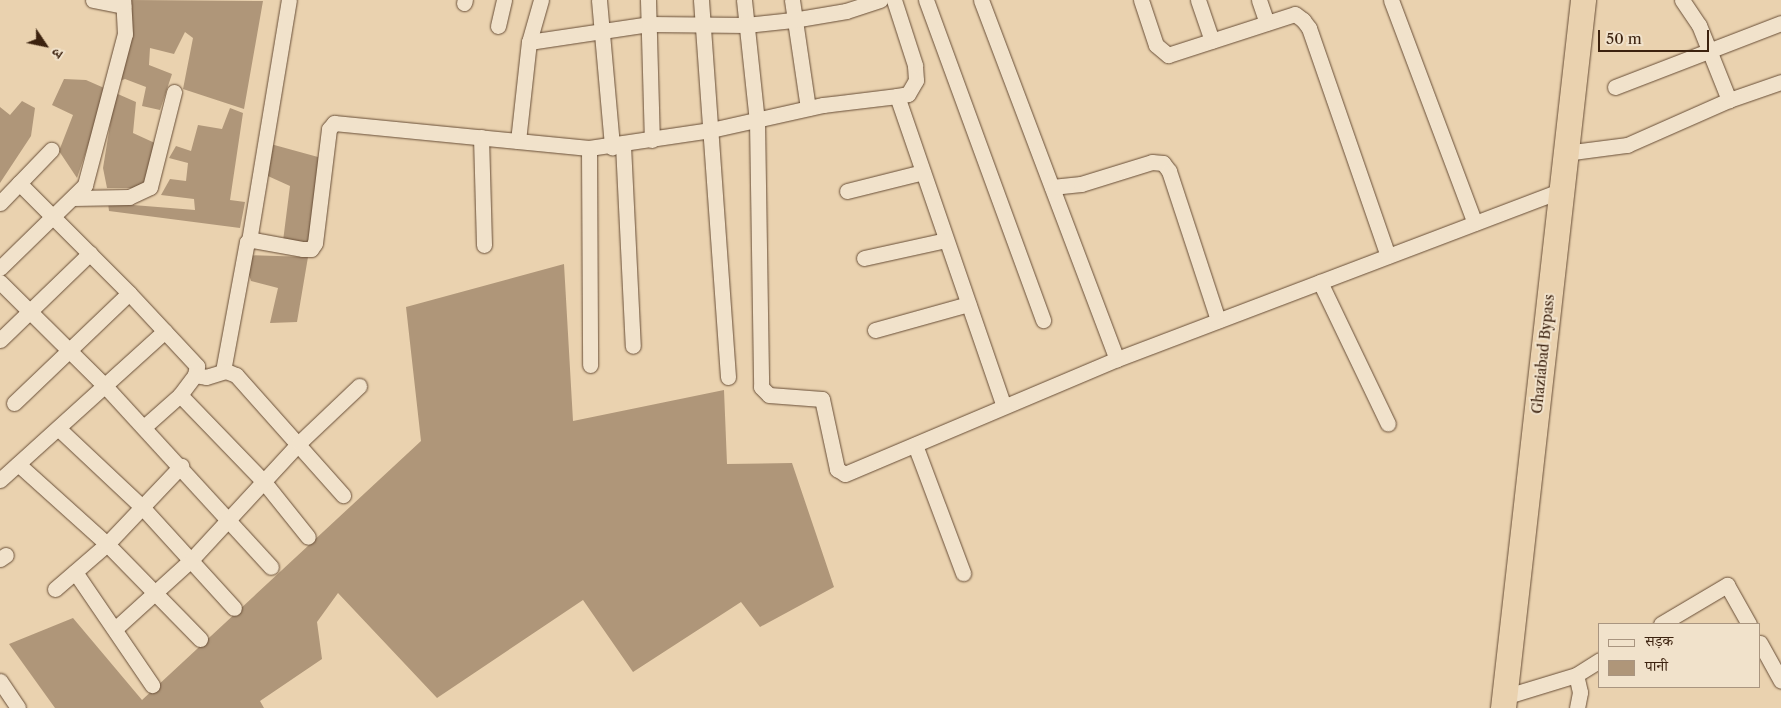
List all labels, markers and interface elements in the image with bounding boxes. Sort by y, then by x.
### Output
north arrow [20,20,70,70]
scale bar [1601,20,1712,52]
text: 50 m [1606,29,1642,48]
text: उ [48,45,67,61]
street label: Ghaziabad Bypass [1528,293,1558,415]
legend [1598,623,1761,688]
text: सड़क [1645,631,1673,650]
text: पानी [1645,656,1668,675]

